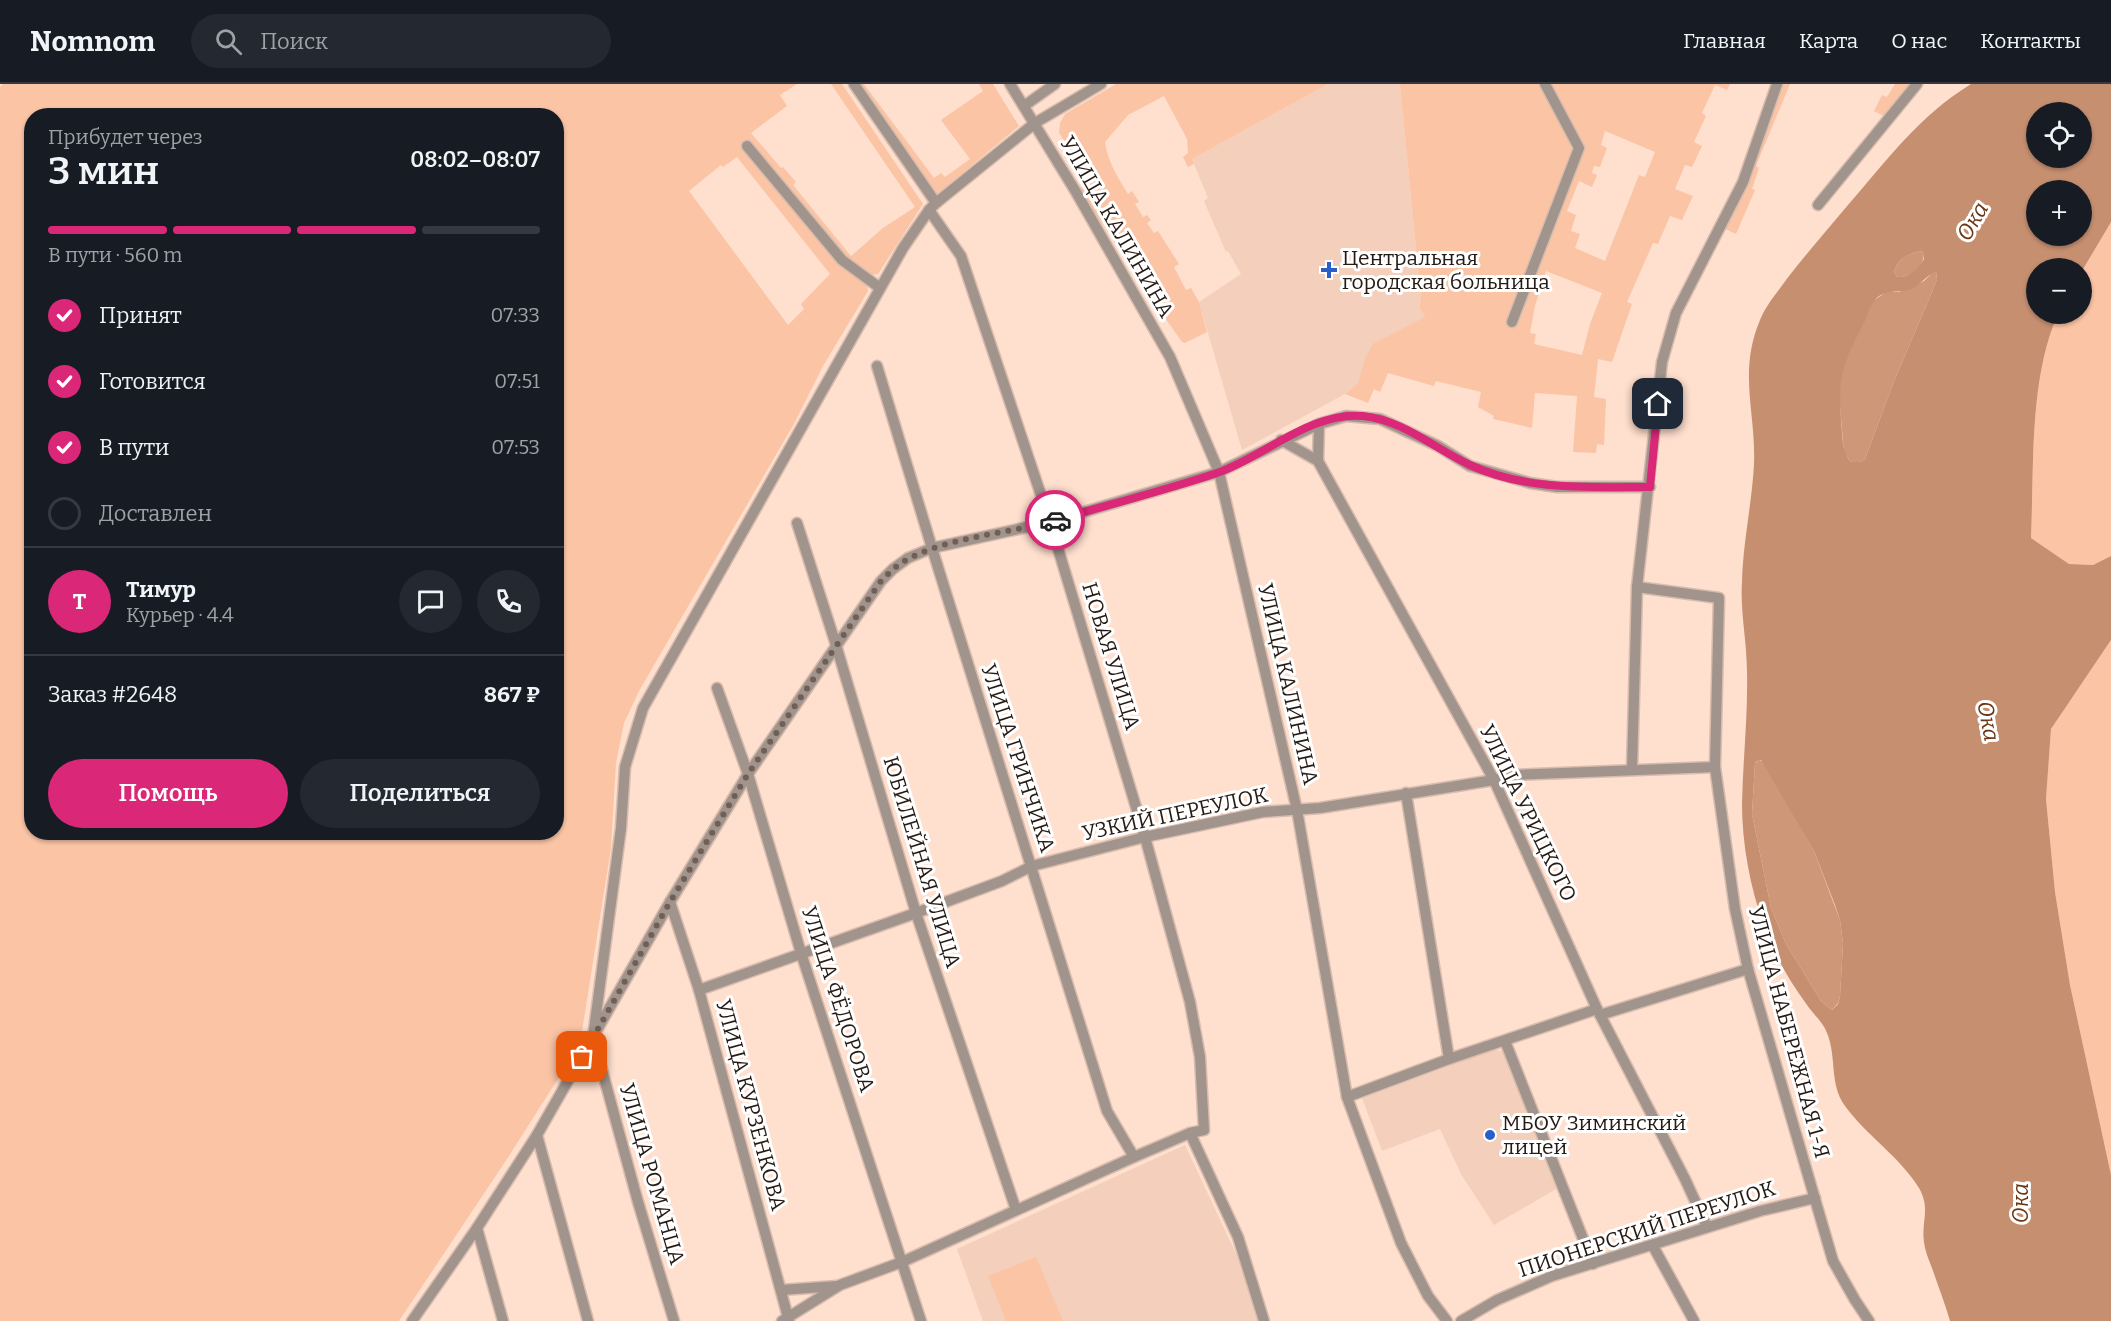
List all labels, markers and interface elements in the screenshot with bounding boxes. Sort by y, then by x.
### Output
search box [191,14,611,68]
text: Nomnom [30,25,155,58]
icon: search [212,25,245,58]
text: Поиск [260,28,328,55]
text: Главная [1683,28,1766,54]
text: Карта [1799,28,1858,54]
text: О нас [1891,28,1947,54]
text: Контакты [1980,28,2081,54]
map controls [2026,102,2092,324]
button: locate [2026,102,2092,168]
text: Прибудет через [48,125,203,149]
street label: УЛИЦА КАЛИНИНА [1054,132,1180,323]
text: 08:02–08:07 [410,146,540,173]
text: 3 мин [48,148,159,194]
button: + [2026,180,2092,246]
water label: Ока [1951,197,1994,245]
text: В пути · 560 m [48,243,182,267]
place label: Центральная городская больница [1342,245,1550,295]
button: − [2026,258,2092,324]
marker: Центральная городская больница [1320,261,1338,279]
icon: check [48,299,81,332]
text: Принят [99,302,182,329]
text: 07:33 [490,303,540,327]
icon: check [48,365,81,398]
text: Готовится [99,368,206,395]
text: 07:51 [494,369,540,393]
pin [1632,378,1683,429]
icon: home [1641,387,1674,420]
icon: check [48,431,81,464]
text: В пути [99,434,169,461]
text: 07:53 [491,435,540,459]
courier [1025,490,1085,550]
text: Доставлен [99,500,212,527]
icon: car [1039,504,1072,537]
button: chat [399,570,462,633]
button: phone [477,570,540,633]
text: Тимур [126,576,196,603]
street label: НОВАЯ УЛИЦА [1076,579,1146,733]
street label: УЛИЦА КАЛИНИНА [1252,581,1324,787]
text: Т [73,588,86,615]
text: Курьер · 4.4 [126,603,234,627]
street label: УЛИЦА ГРИНЧИКА [975,660,1061,856]
text: Заказ #2648 [48,681,177,708]
text: 867 ₽ [484,681,540,708]
water label: Ока [1971,699,2006,743]
street label: УЛИЦА УРИЦКОГО [1474,720,1582,906]
street label: ЮБИЛЕЙНАЯ УЛИЦА [877,753,967,971]
button: Помощь [48,759,288,828]
button: Поделиться [300,759,540,828]
street label: УЗКИЙ ПЕРЕУЛОК [1080,782,1270,846]
street label: УЛИЦА ФЁДОРОВА [796,903,880,1095]
street label: УЛИЦА НАБЕРЕЖНАЯ 1-Я [1743,903,1835,1161]
street label: УЛИЦА КУРЗЕНКОВА [710,997,792,1214]
pin [556,1031,607,1082]
icon: bag [565,1040,598,1073]
street label: УЛИЦА РОМАНЦА [614,1080,690,1268]
place label: МБОУ Зиминский лицей [1502,1110,1686,1160]
marker: МБОУ Зиминский лицей [1483,1128,1497,1142]
street label: ПИОНЕРСКИЙ ПЕРЕУЛОК [1515,1175,1779,1283]
water label: Ока [2007,1183,2034,1223]

